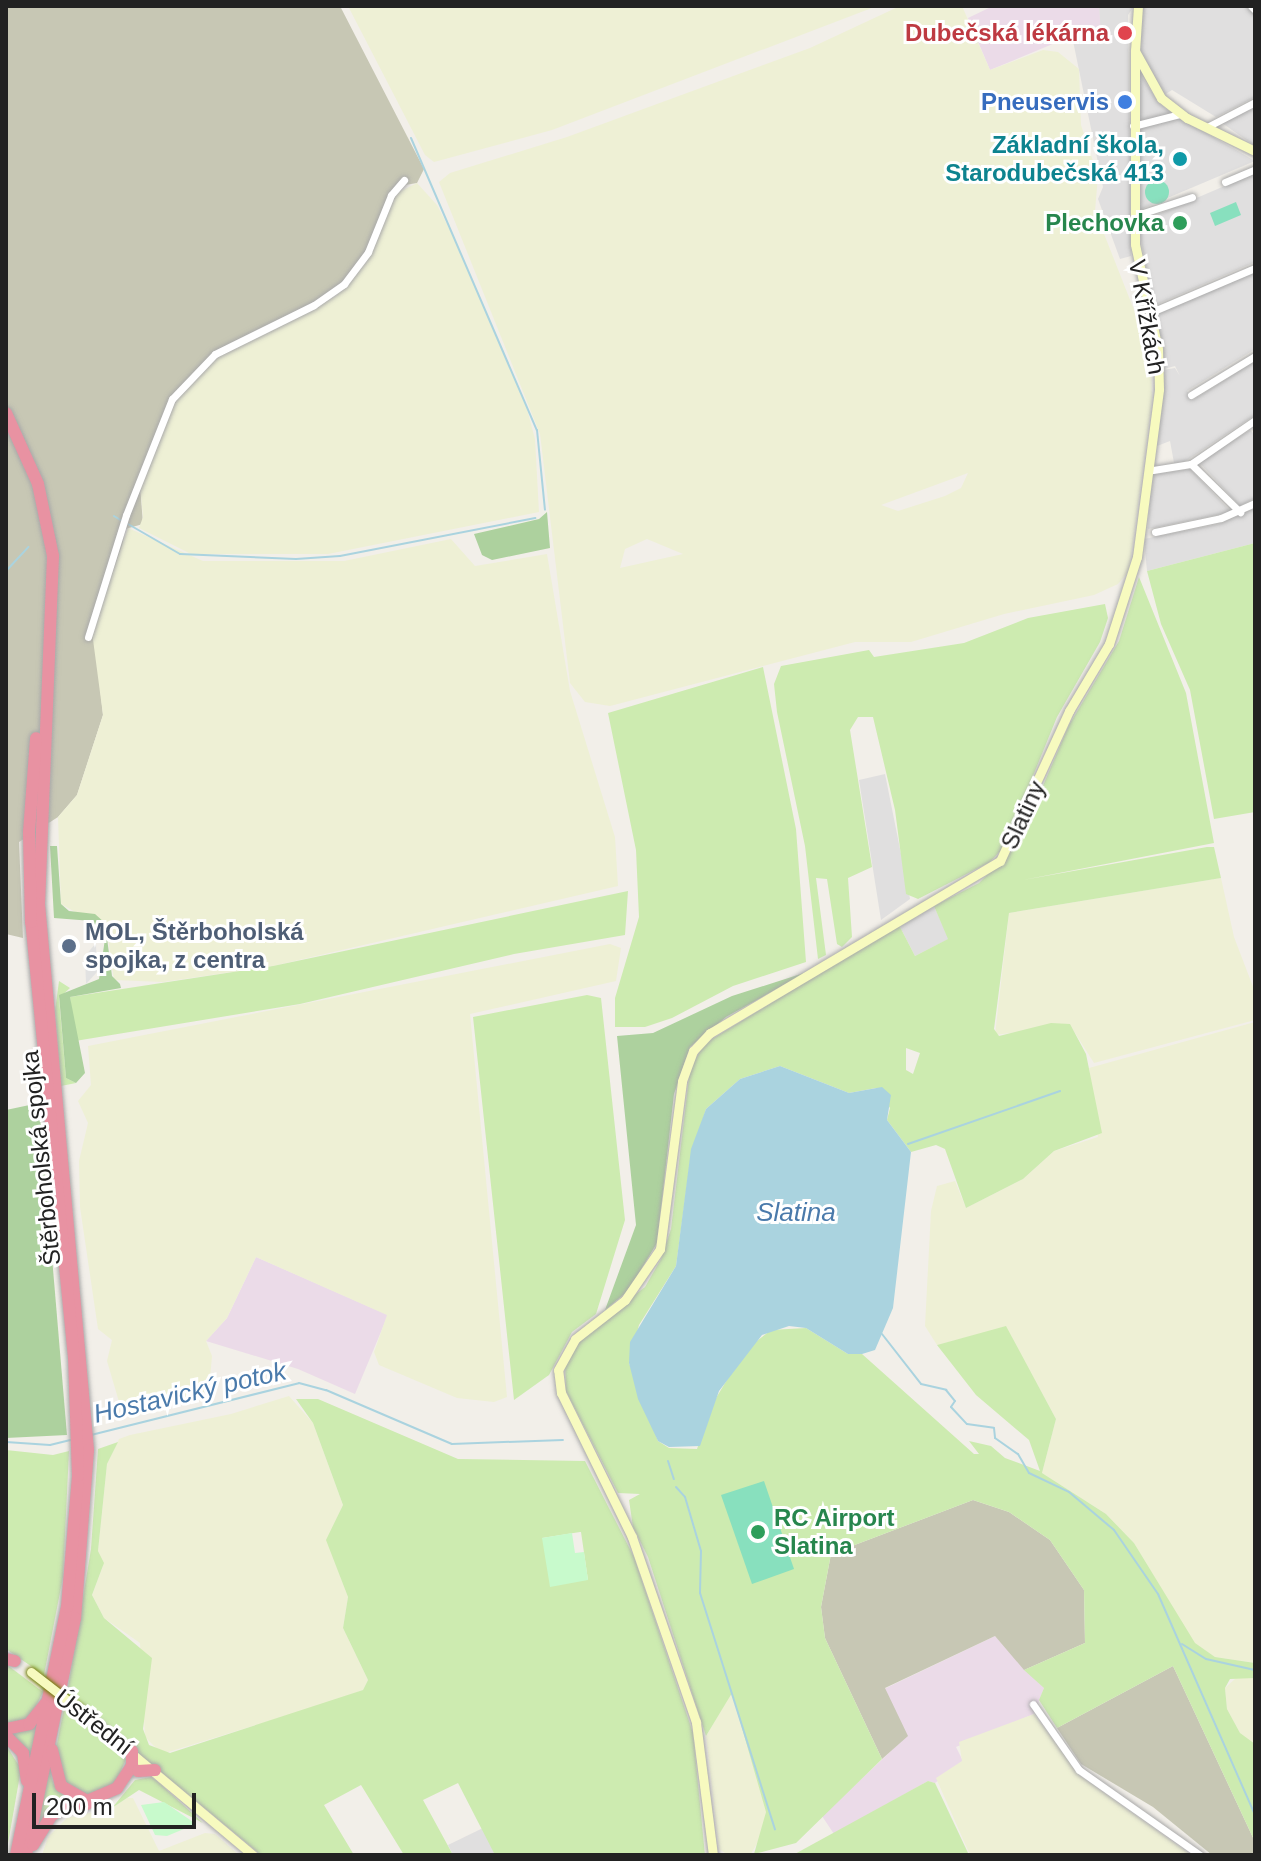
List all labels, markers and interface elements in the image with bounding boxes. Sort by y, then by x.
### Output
place label: Dubečská lékárna [905,19,1109,47]
marker: Dubečská lékárna [1116,24,1134,42]
place label: Pneuservis [981,88,1109,116]
marker: Pneuservis [1116,93,1134,111]
place label: Základní škola, Starodubečská 413 [945,131,1164,187]
marker: Základní škola, Starodubečská 413 [1171,150,1189,168]
place label: Plechovka [1045,209,1164,237]
marker: Plechovka [1171,214,1189,232]
street label: V Křížkách [1123,257,1171,377]
street label: Slatiny [995,776,1051,854]
place label: MOL, Štěrboholská spojka, z centra [85,918,304,974]
marker: MOL, Štěrboholská spojka, z centra [60,937,78,955]
street label: Štěrboholská spojka [15,1049,67,1267]
water label: Slatina [756,1197,836,1229]
water label: Hostavický potok [91,1356,289,1430]
place label: RC Airport Slatina [774,1504,895,1560]
marker: RC Airport Slatina [749,1523,767,1541]
street label: Ústřední [49,1683,139,1761]
scale bar [36,1777,200,1827]
text: 200 m [46,1793,113,1820]

